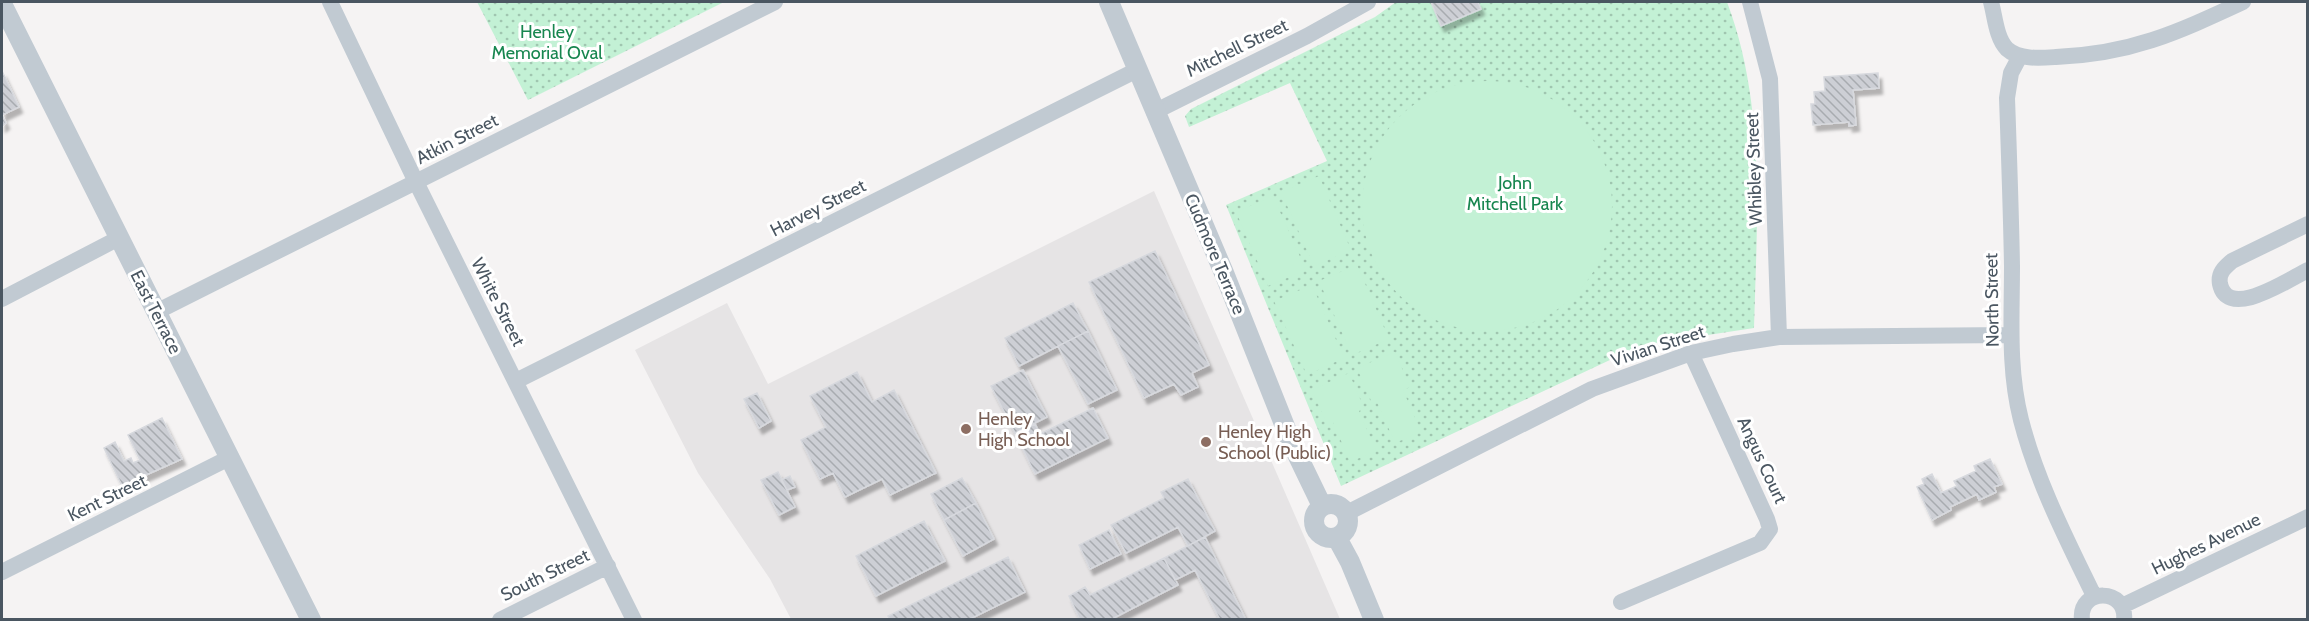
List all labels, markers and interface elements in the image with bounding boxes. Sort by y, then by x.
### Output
street label: Mitchell Street [1183,14,1291,82]
park label: Henley Memorial Oval [491,21,603,64]
street label: Atkin Street [412,109,502,169]
street label: Whibley Street [1741,112,1767,226]
park label: John Mitchell Park [1467,172,1564,215]
street label: Harvey Street [767,175,869,241]
street label: Cudmore Terrace [1180,190,1250,318]
street label: North Street [1980,253,2004,347]
street label: White Street [466,254,530,350]
street label: East Terrace [126,267,186,357]
street label: Vivian Street [1608,321,1708,371]
place label: Henley High School [978,408,1070,451]
street label: Angus Court [1732,413,1792,507]
place label: Henley High School (Public) [1218,421,1331,464]
marker: Henley High School [959,422,973,436]
marker: Henley High School (Public) [1199,435,1213,449]
street label: Kent Street [64,469,150,527]
street label: Hughes Avenue [2148,508,2264,580]
street label: South Street [497,544,593,606]

